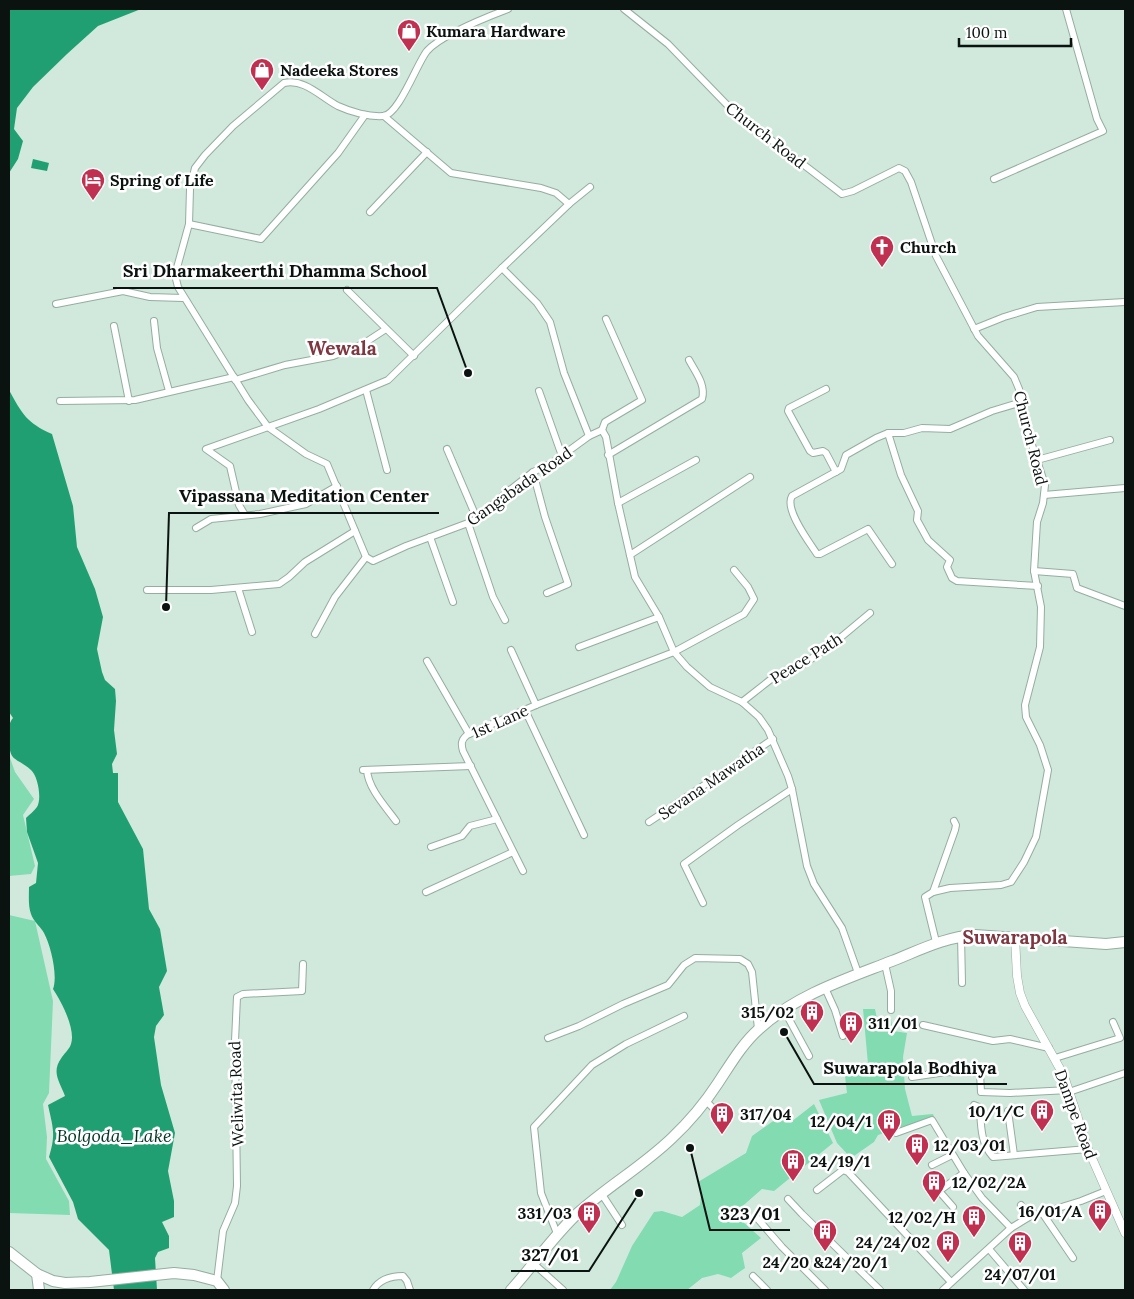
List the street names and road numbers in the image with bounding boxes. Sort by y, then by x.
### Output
street label: Church Road [722,97,811,173]
street label: Church Road [1010,389,1052,488]
street label: Gangabada Road [462,442,576,530]
street label: Peace Path [766,628,846,688]
street label: 1st Lane [469,700,532,742]
street label: Sevana Mawatha [654,738,768,824]
street label: Weliwita Road [224,1040,248,1147]
street label: Dampe Road [1051,1066,1102,1162]

